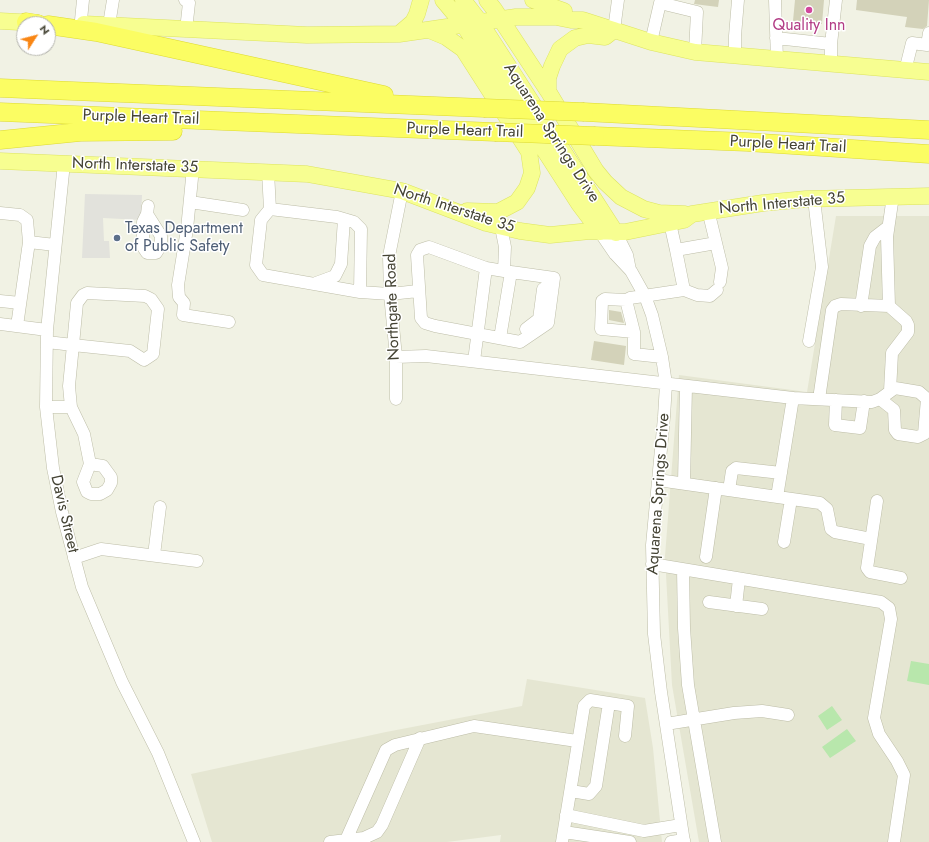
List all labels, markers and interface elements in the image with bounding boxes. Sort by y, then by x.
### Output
marker: Quality Inn [804,5,814,15]
north arrow [16,16,56,56]
place label: Quality Inn [773,16,845,36]
text: N [36,21,54,38]
street label: Aquarena Springs Drive [499,60,603,206]
street label: Purple Heart Trail [82,106,200,130]
street label: Purple Heart Trail [406,119,524,143]
street label: Purple Heart Trail [729,132,847,158]
street label: North Interstate 35 [72,154,198,178]
street label: North Interstate 35 [391,180,517,238]
street label: North Interstate 35 [718,189,846,219]
place label: Texas Department of Public Safety [125,219,243,257]
marker: Texas Department of Public Safety [112,233,122,243]
street label: Northgate Road [382,253,404,361]
street label: Aquarena Springs Drive [644,413,674,575]
street label: Davis Street [46,473,82,555]

